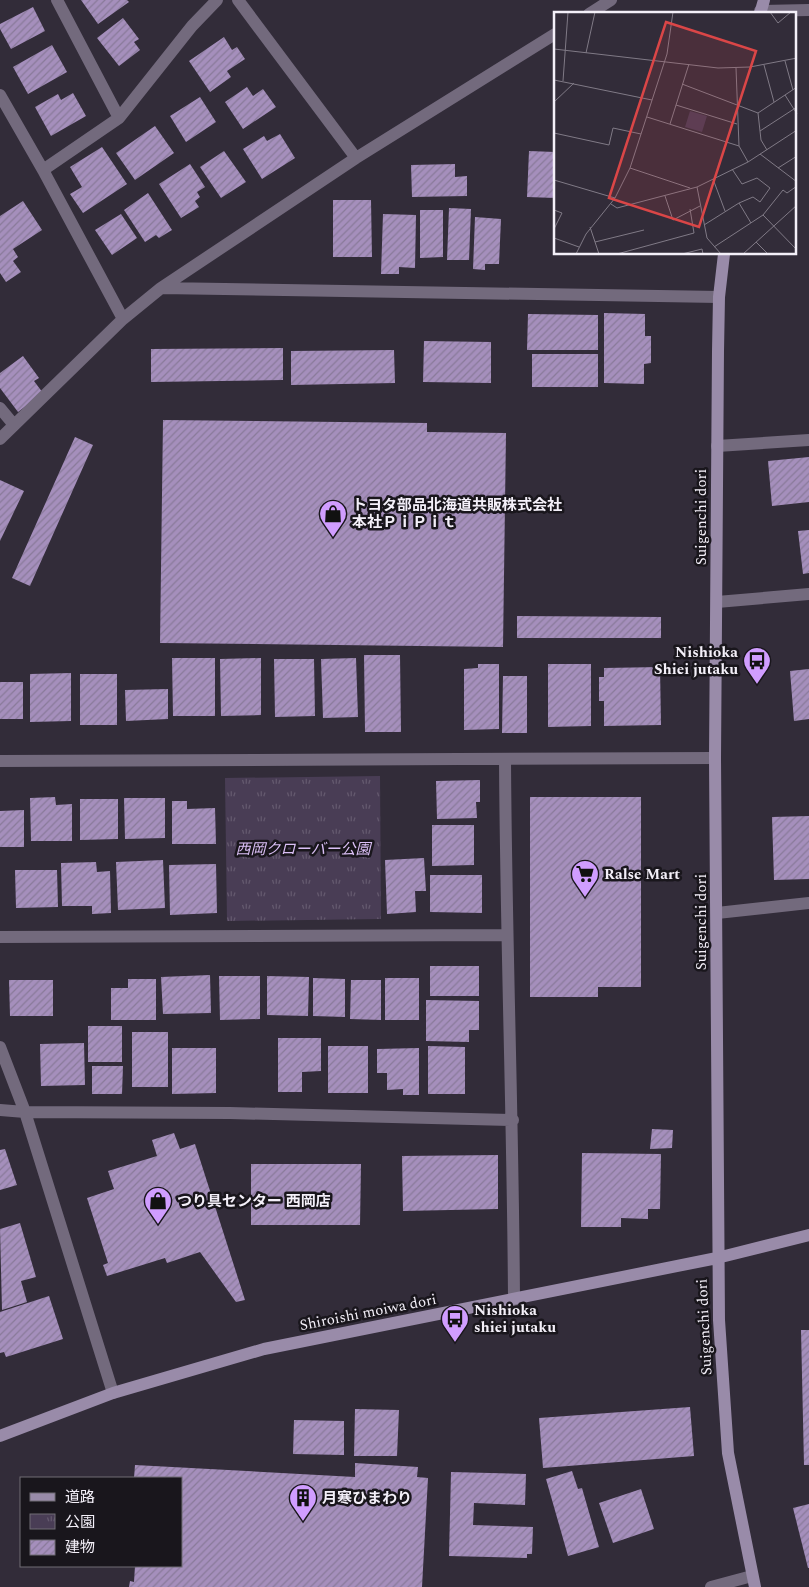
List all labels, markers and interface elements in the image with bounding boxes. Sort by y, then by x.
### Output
inset map [554,12,796,255]
street label: Suigenchi dori [690,469,713,565]
place label: トヨタ部品北海道共販株式会社 本社ＰｉＰｉｔ [352,494,562,534]
shop icon: トヨタ部品北海道共販株式会社 本社ＰｉＰｉｔ [318,499,348,538]
place label: Nishioka Shiei jutaku [654,641,738,681]
bus stop icon: Nishioka Shiei jutaku [742,646,772,685]
park label: 西岡クローバー公園 [236,838,372,861]
supermarket icon: Ralse Mart [570,859,600,898]
place label: Ralse Mart [604,863,680,886]
street label: Suigenchi dori [690,874,713,970]
shop icon: つり具センター 西岡店 [143,1186,173,1225]
place label: つり具センター 西岡店 [177,1190,331,1213]
street label: Suigenchi dori [690,1278,719,1376]
street label: Shiroishi moiwa dori [298,1288,438,1337]
place label: Nishioka shiei jutaku [474,1299,556,1339]
bus stop icon: Nishioka shiei jutaku [440,1304,470,1343]
legend [20,1477,182,1567]
building icon: 月寒ひまわり [288,1483,318,1522]
text: 道路 [65,1486,95,1509]
place label: 月寒ひまわり [322,1487,412,1510]
text: 公園 [65,1511,95,1534]
text: 建物 [65,1536,95,1559]

